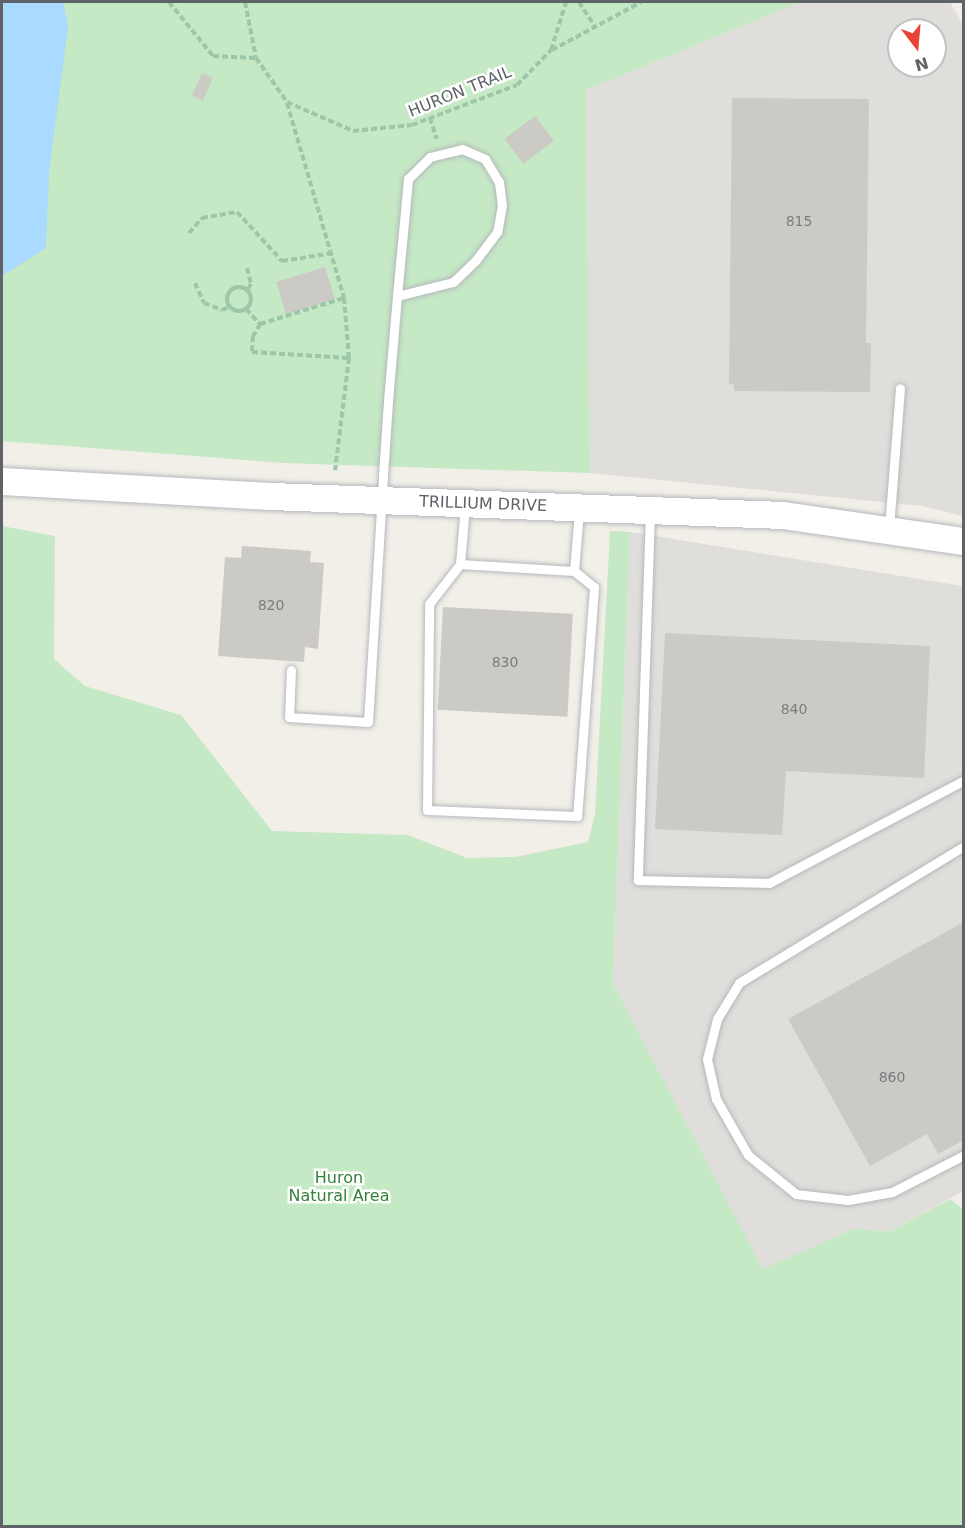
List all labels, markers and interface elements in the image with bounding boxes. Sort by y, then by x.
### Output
north arrow [887,18,947,78]
text: N [913,53,931,75]
street label: HURON TRAIL [406,63,514,121]
house number: 815 [786,213,812,229]
street label: TRILLIUM DRIVE [419,492,547,516]
house number: 820 [258,597,284,613]
house number: 830 [492,654,518,670]
house number: 840 [781,701,807,717]
house number: 860 [879,1069,905,1085]
park label: Huron Natural Area [289,1168,389,1206]

